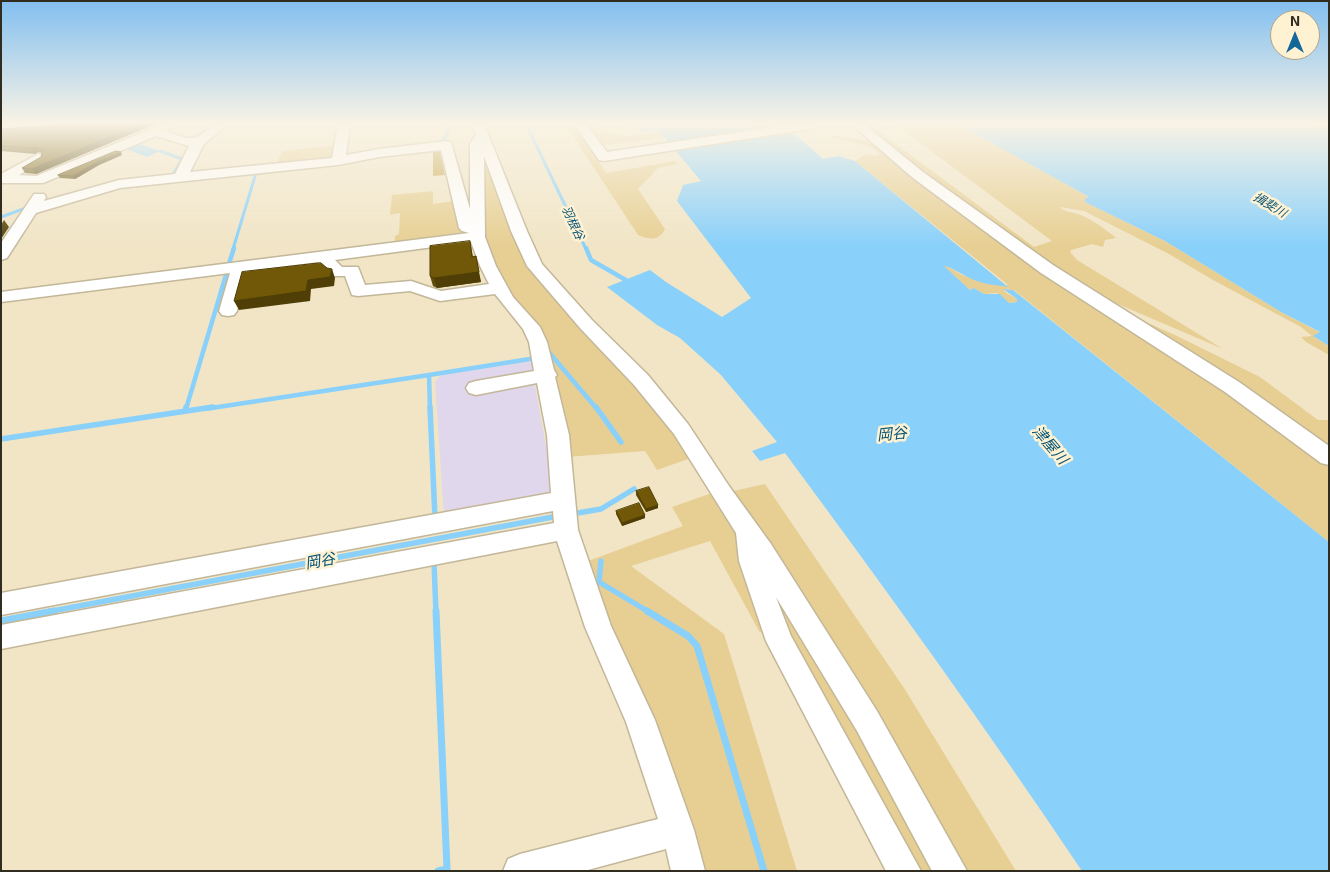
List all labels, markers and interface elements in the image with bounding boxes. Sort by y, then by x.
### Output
north arrow [1270,10,1320,60]
text: N [1290,12,1300,29]
water label: 揖斐川 [1251,190,1289,220]
water label: 羽根谷 [559,204,587,242]
water label: 津屋川 [1028,422,1072,468]
water label: 岡谷 [876,423,908,445]
water label: 岡谷 [304,549,336,573]

